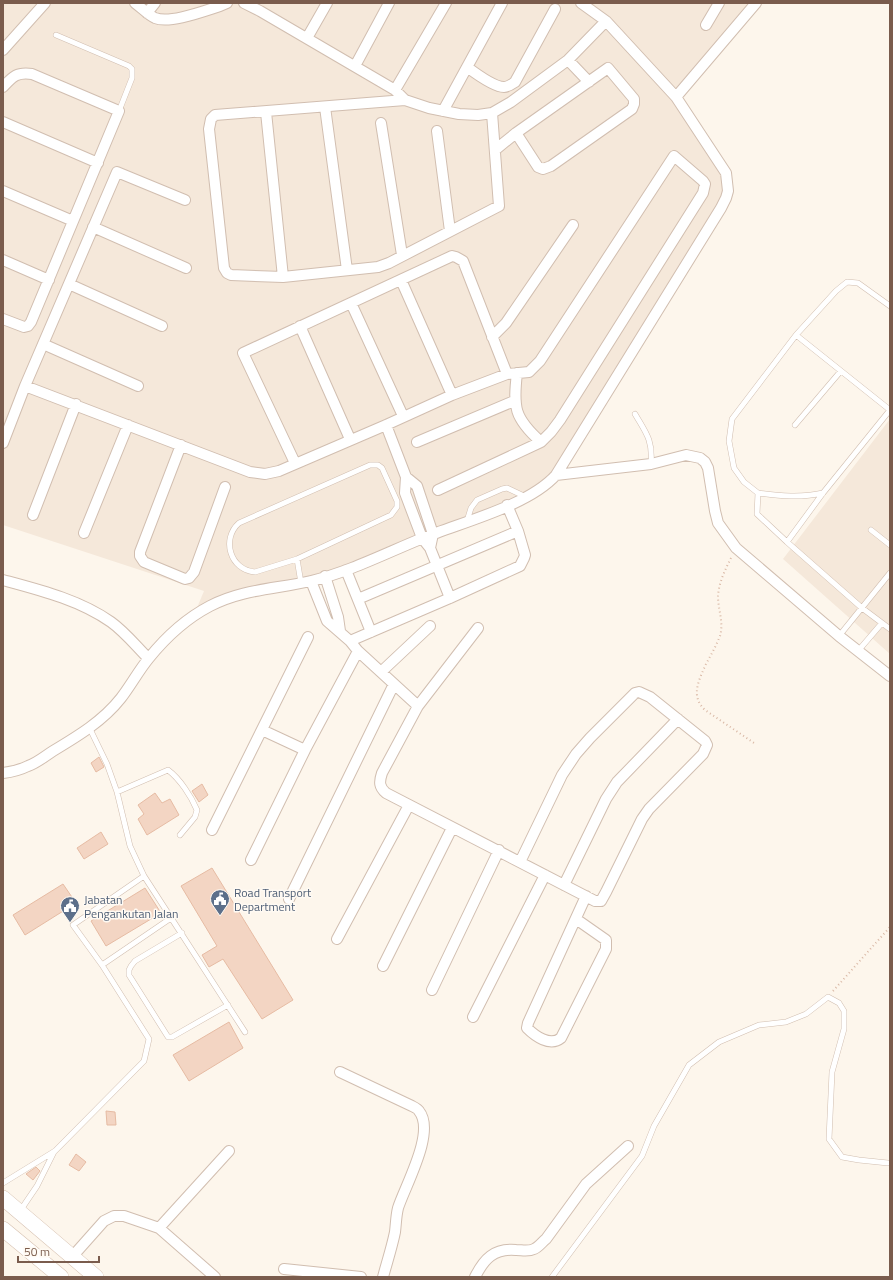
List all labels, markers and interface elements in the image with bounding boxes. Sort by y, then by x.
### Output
place label: Road Transport Department [234,883,312,916]
public building icon: Road Transport Department [209,888,231,916]
place label: Jabatan Pengankutan Jalan [84,890,178,923]
public building icon: Jabatan Pengankutan Jalan [59,895,81,923]
scale bar [18,1238,99,1264]
text: 50 m [24,1242,50,1261]

